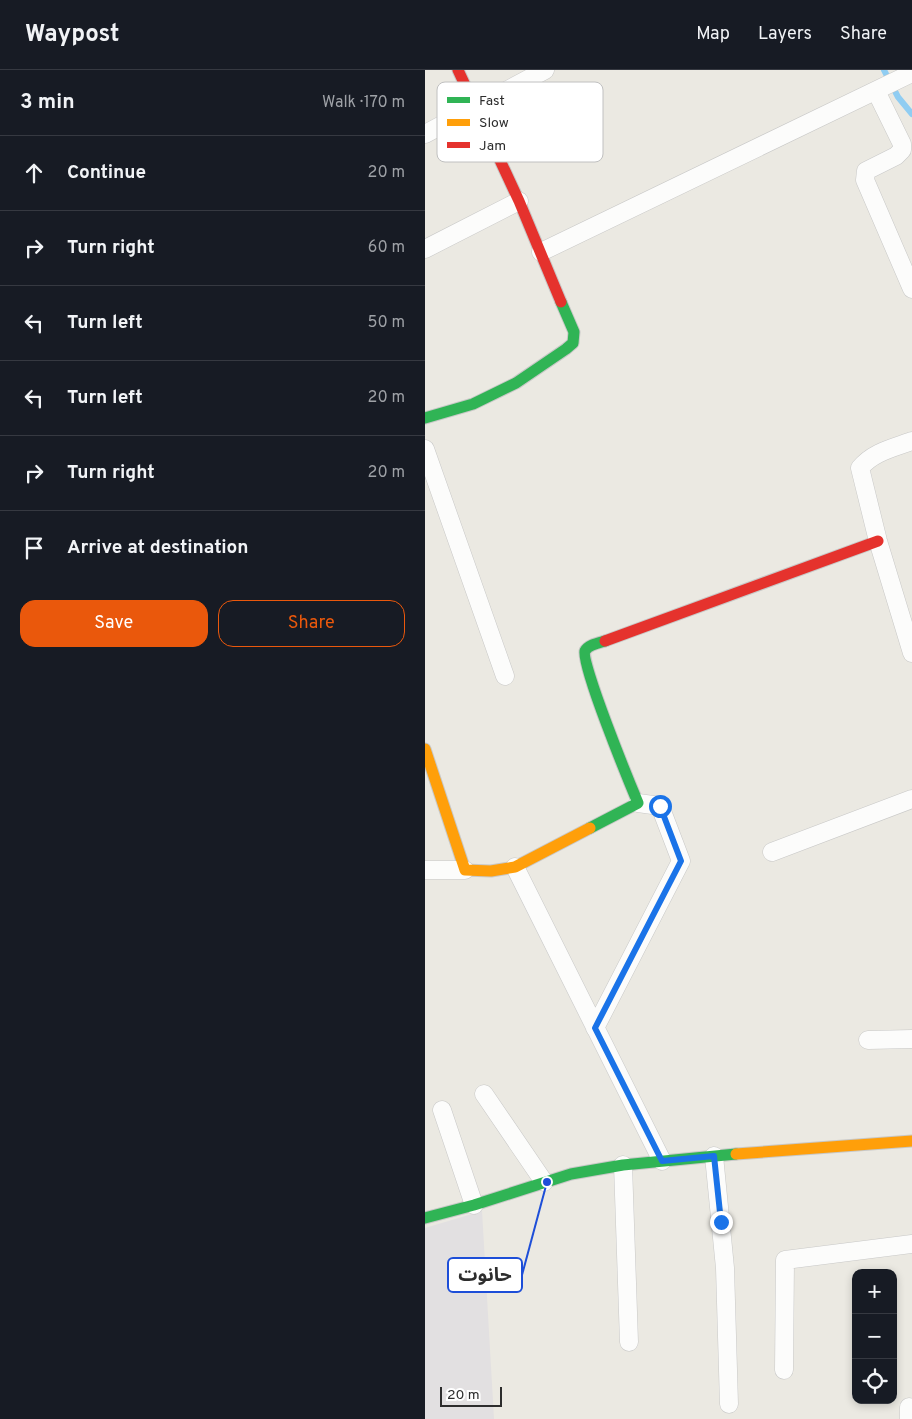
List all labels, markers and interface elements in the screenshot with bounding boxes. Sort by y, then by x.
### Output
text: Waypost [25,20,119,50]
text: Map [696,23,730,46]
text: Layers [758,23,812,46]
text: Share [840,23,887,46]
legend [437,82,603,162]
text: 3 min [20,89,75,116]
text: Walk · 170 m [322,93,405,113]
text: Fast [479,93,505,110]
text: Slow [479,115,509,132]
text: Jam [479,138,506,155]
icon: ahead [20,159,48,187]
text: Continue [67,161,146,185]
text: 20 m [368,163,405,183]
icon: right [20,234,48,262]
text: Turn right [67,236,155,260]
text: 60 m [368,238,405,258]
icon: left [20,309,48,337]
text: Turn left [67,311,143,335]
text: 50 m [368,313,405,333]
icon: left [20,384,48,412]
text: Turn left [67,386,143,410]
text: 20 m [368,388,405,408]
icon: right [20,459,48,487]
text: Turn right [67,461,155,485]
text: 20 m [368,463,405,483]
icon: arrive [20,534,48,562]
text: Arrive at destination [67,536,248,560]
button: Save [20,600,208,647]
button: Share [218,600,405,647]
route start [649,795,672,818]
route end [710,1211,733,1234]
callout: حانوت [448,1258,522,1292]
text: حانوت [458,1264,512,1288]
map controls [852,1269,897,1404]
button: + [852,1269,897,1314]
button: − [852,1314,897,1359]
button: locate [852,1359,897,1404]
scale bar [440,1384,503,1407]
text: 20 m [447,1387,480,1404]

